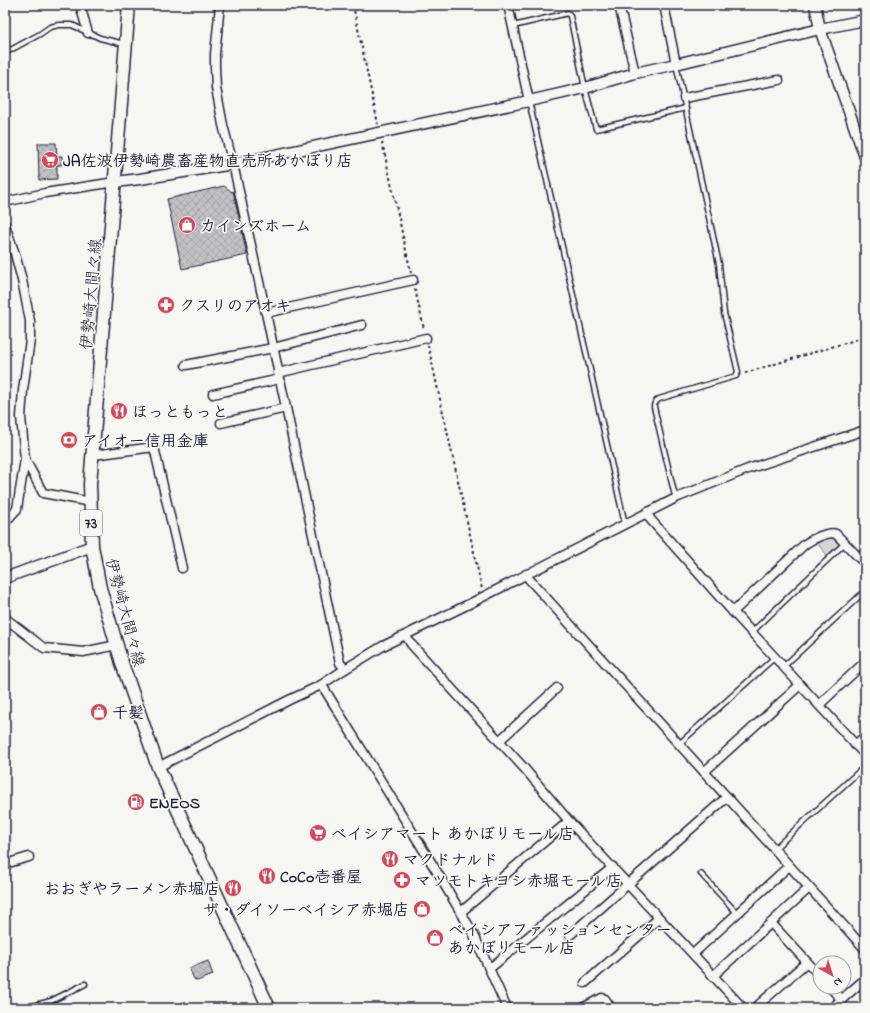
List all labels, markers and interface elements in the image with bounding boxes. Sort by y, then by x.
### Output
supermarket icon: JA佐波伊勢崎農畜産物直売所あかぼり店 [40,150,60,170]
place label: JA佐波伊勢崎農畜産物直売所あかぼり店 [63,150,353,174]
shop icon: カインズホーム [177,215,197,235]
place label: カインズホーム [200,215,311,239]
street label: 伊勢崎大間々線 [75,237,109,351]
pharmacy icon: クスリのアオキ [156,295,176,315]
place label: クスリのアオキ [179,295,291,319]
restaurant icon: ほっともっと [109,401,129,421]
place label: ほっともっと [132,401,228,425]
bank icon: アイオー信用金庫 [59,430,79,450]
place label: アイオー信用金庫 [82,430,209,454]
road number: 73 [80,510,102,536]
street label: 伊勢崎大間々線 [98,555,150,670]
shop icon: 千髪 [89,702,109,722]
place label: 千髪 [112,702,144,726]
fuel station icon: ENEOS [126,792,146,812]
place label: ENEOS [149,792,200,816]
supermarket icon: ベイシアマート あかぼりモール店 [308,823,328,843]
place label: ベイシアマート あかぼりモール店 [331,823,574,847]
restaurant icon: マクドナルド [380,849,400,869]
place label: マクドナルド [403,849,498,873]
restaurant icon: CoCo壱番屋 [257,866,277,886]
place label: CoCo壱番屋 [280,866,362,890]
pharmacy icon: マツモトキヨシ赤堀モール店 [392,870,412,890]
place label: マツモトキヨシ赤堀モール店 [415,870,622,894]
place label: おおぎやラーメン赤堀店 [44,878,220,902]
restaurant icon: おおぎやラーメン赤堀店 [223,878,243,898]
place label: ザ・ダイソーベイシア赤堀店 [203,899,409,923]
shop icon: ザ・ダイソーベイシア赤堀店 [412,899,432,919]
place label: ベイシアファッションセンター あかぼりモール店 [448,919,672,961]
shop icon: ベイシアファッションセンター あかぼりモール店 [425,928,445,948]
north arrow [812,955,852,995]
text: N [830,973,846,991]

